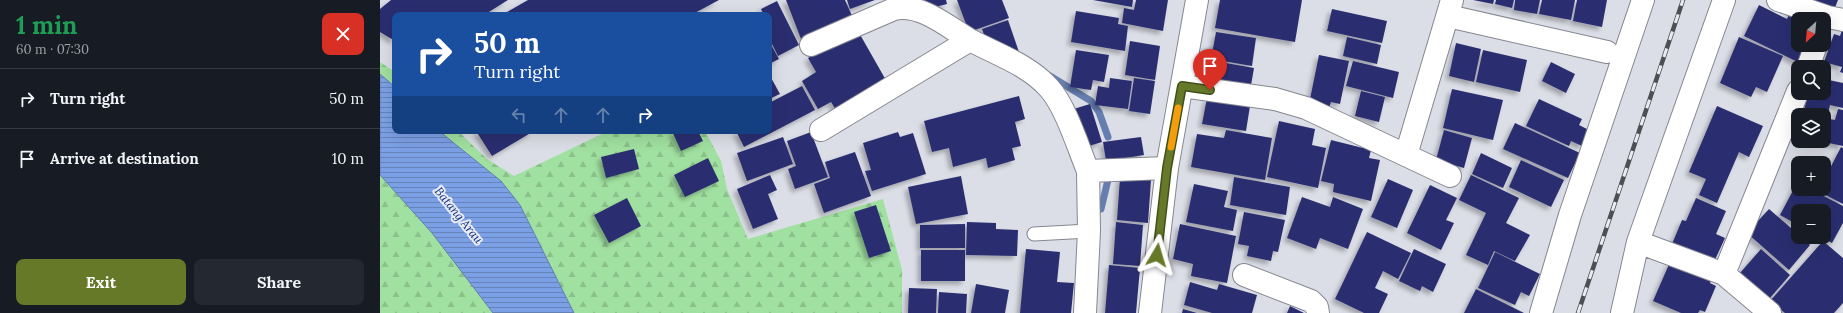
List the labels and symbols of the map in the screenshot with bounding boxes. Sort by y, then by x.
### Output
north arrow [1791,12,1831,52]
pin [1193,49,1227,90]
water label: Batang Arau [432,184,487,247]
position arrow [1136,234,1178,276]

